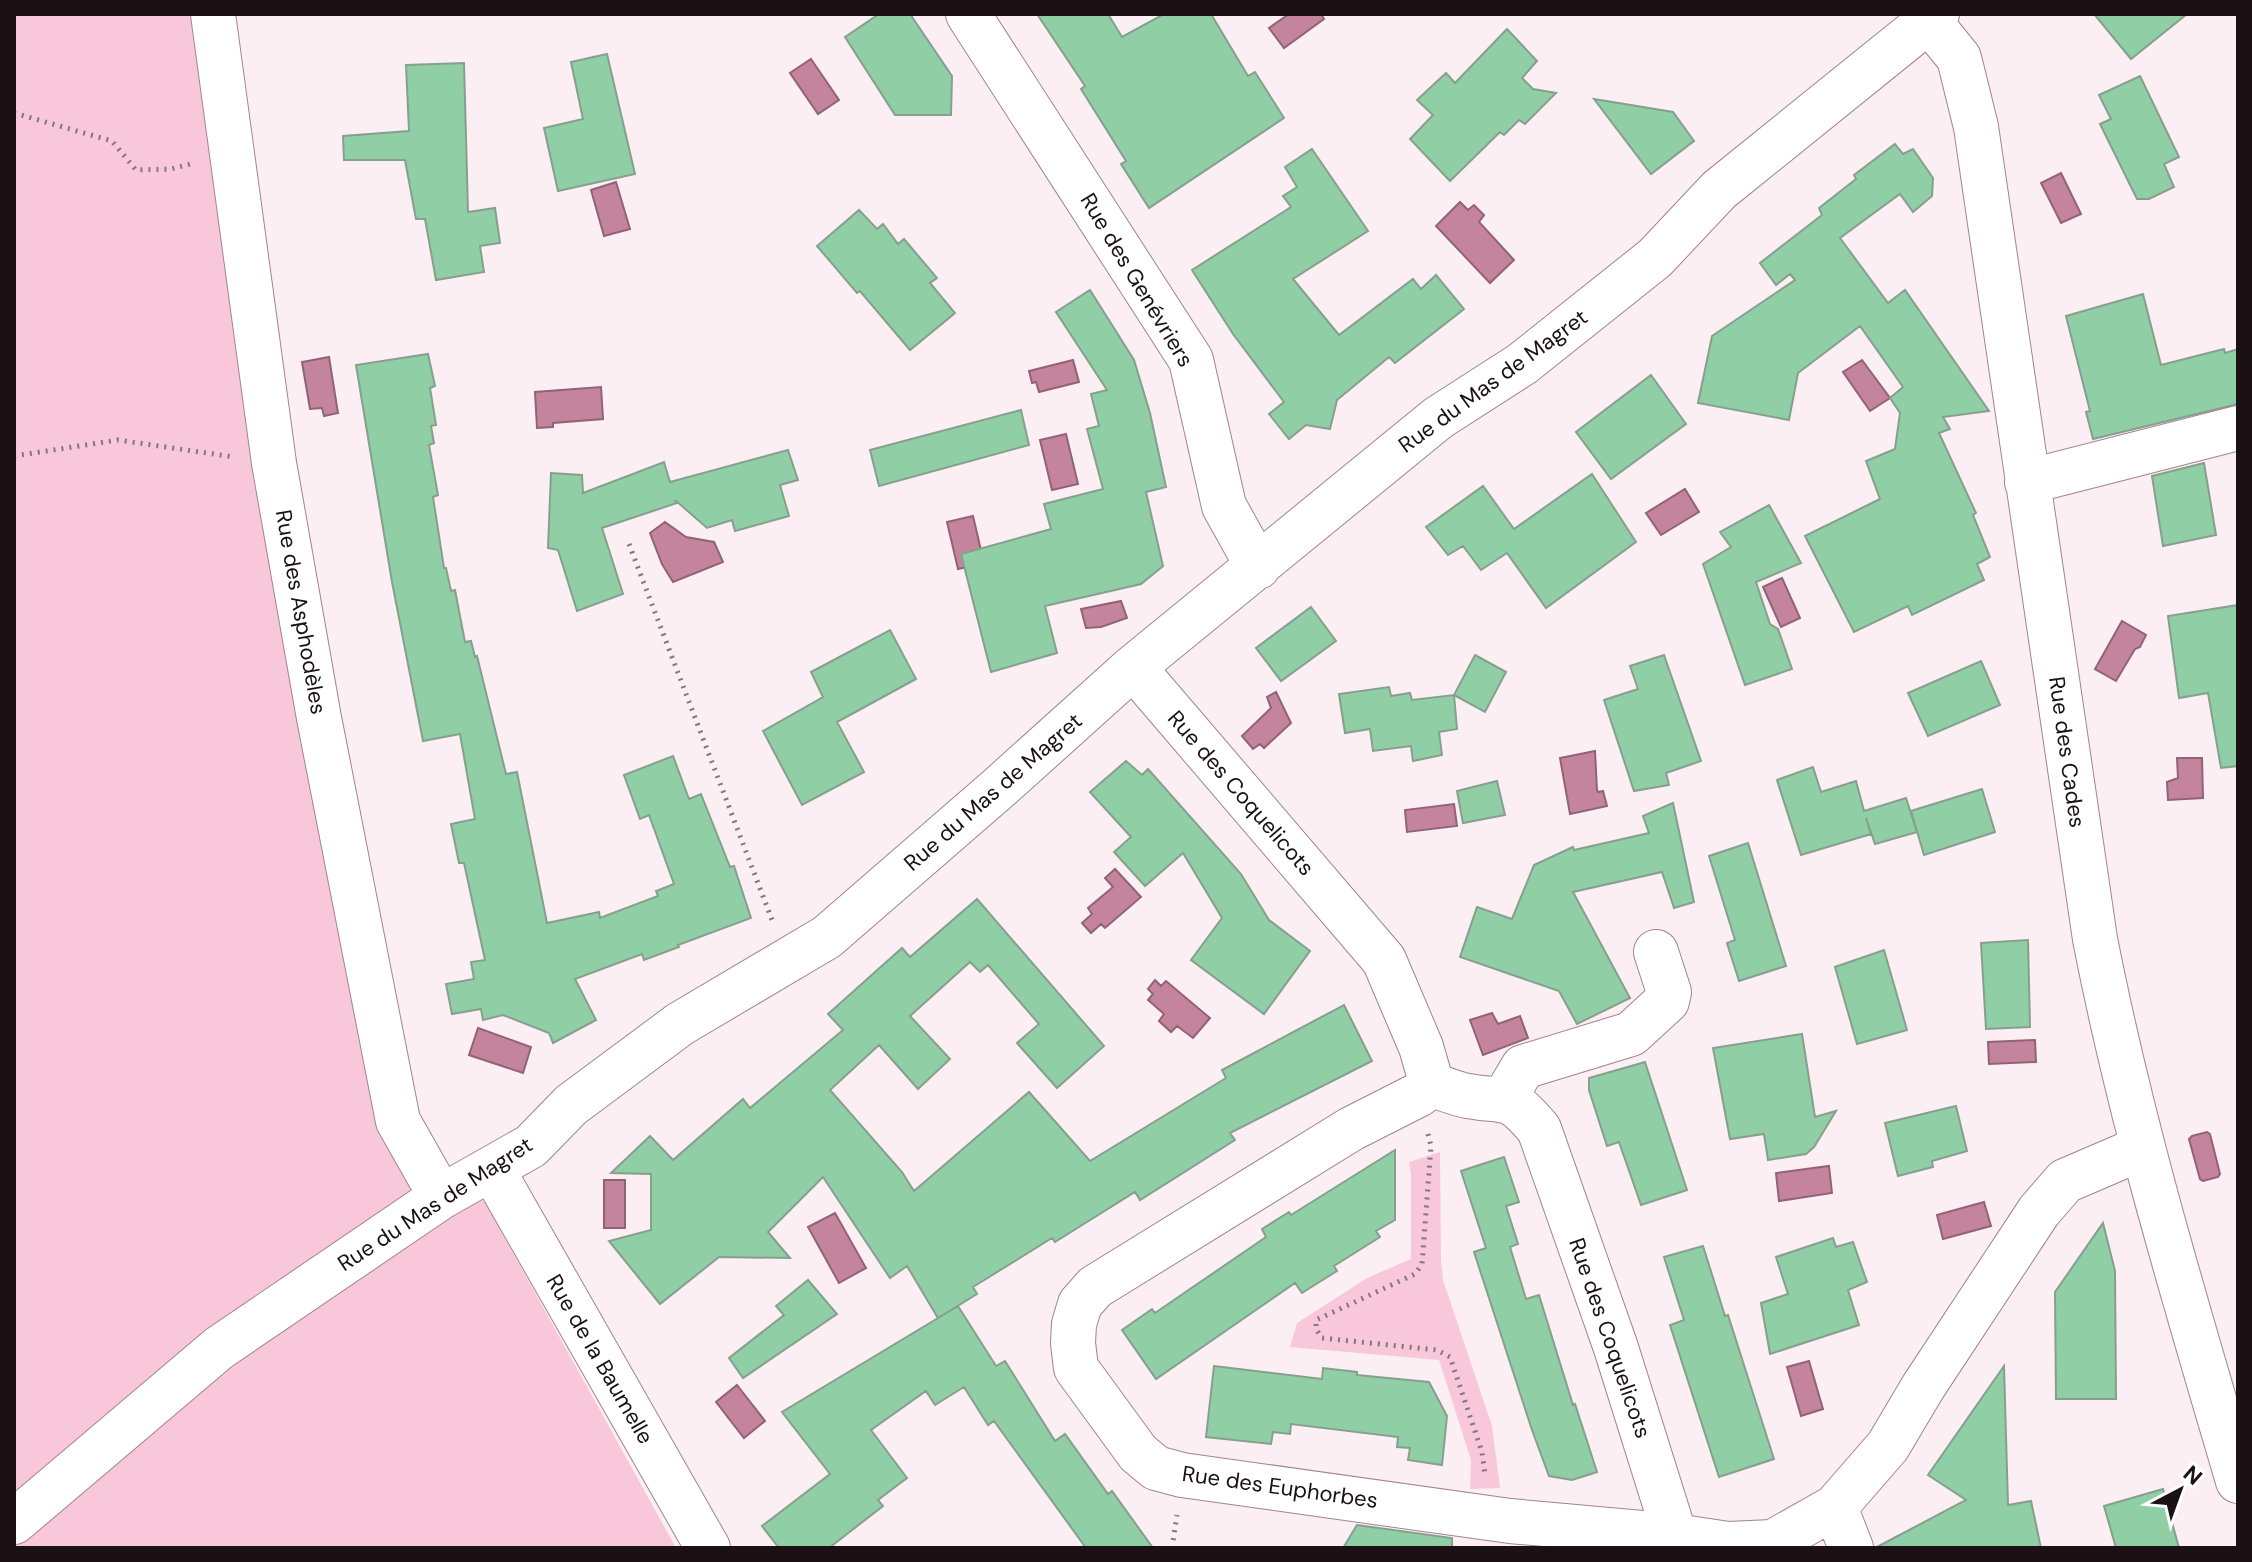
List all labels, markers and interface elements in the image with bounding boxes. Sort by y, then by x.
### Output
street label: Rue des Genévriers [1074,188,1200,372]
street label: Rue du Mas de Magret [1393,303,1593,459]
street label: Rue des Asphodèles [269,508,333,716]
street label: Rue des Cades [2042,675,2092,829]
street label: Rue des Coquelicots [1161,704,1321,882]
street label: Rue du Mas de Magret [898,707,1088,877]
street label: Rue du Mas de Magret [332,1130,538,1278]
street label: Rue des Coquelicots [1562,1234,1658,1442]
street label: Rue de la Baumelle [540,1269,660,1449]
north arrow [2140,1450,2220,1530]
street label: Rue des Euphorbes [1180,1459,1380,1515]
text: N [2177,1459,2208,1491]

